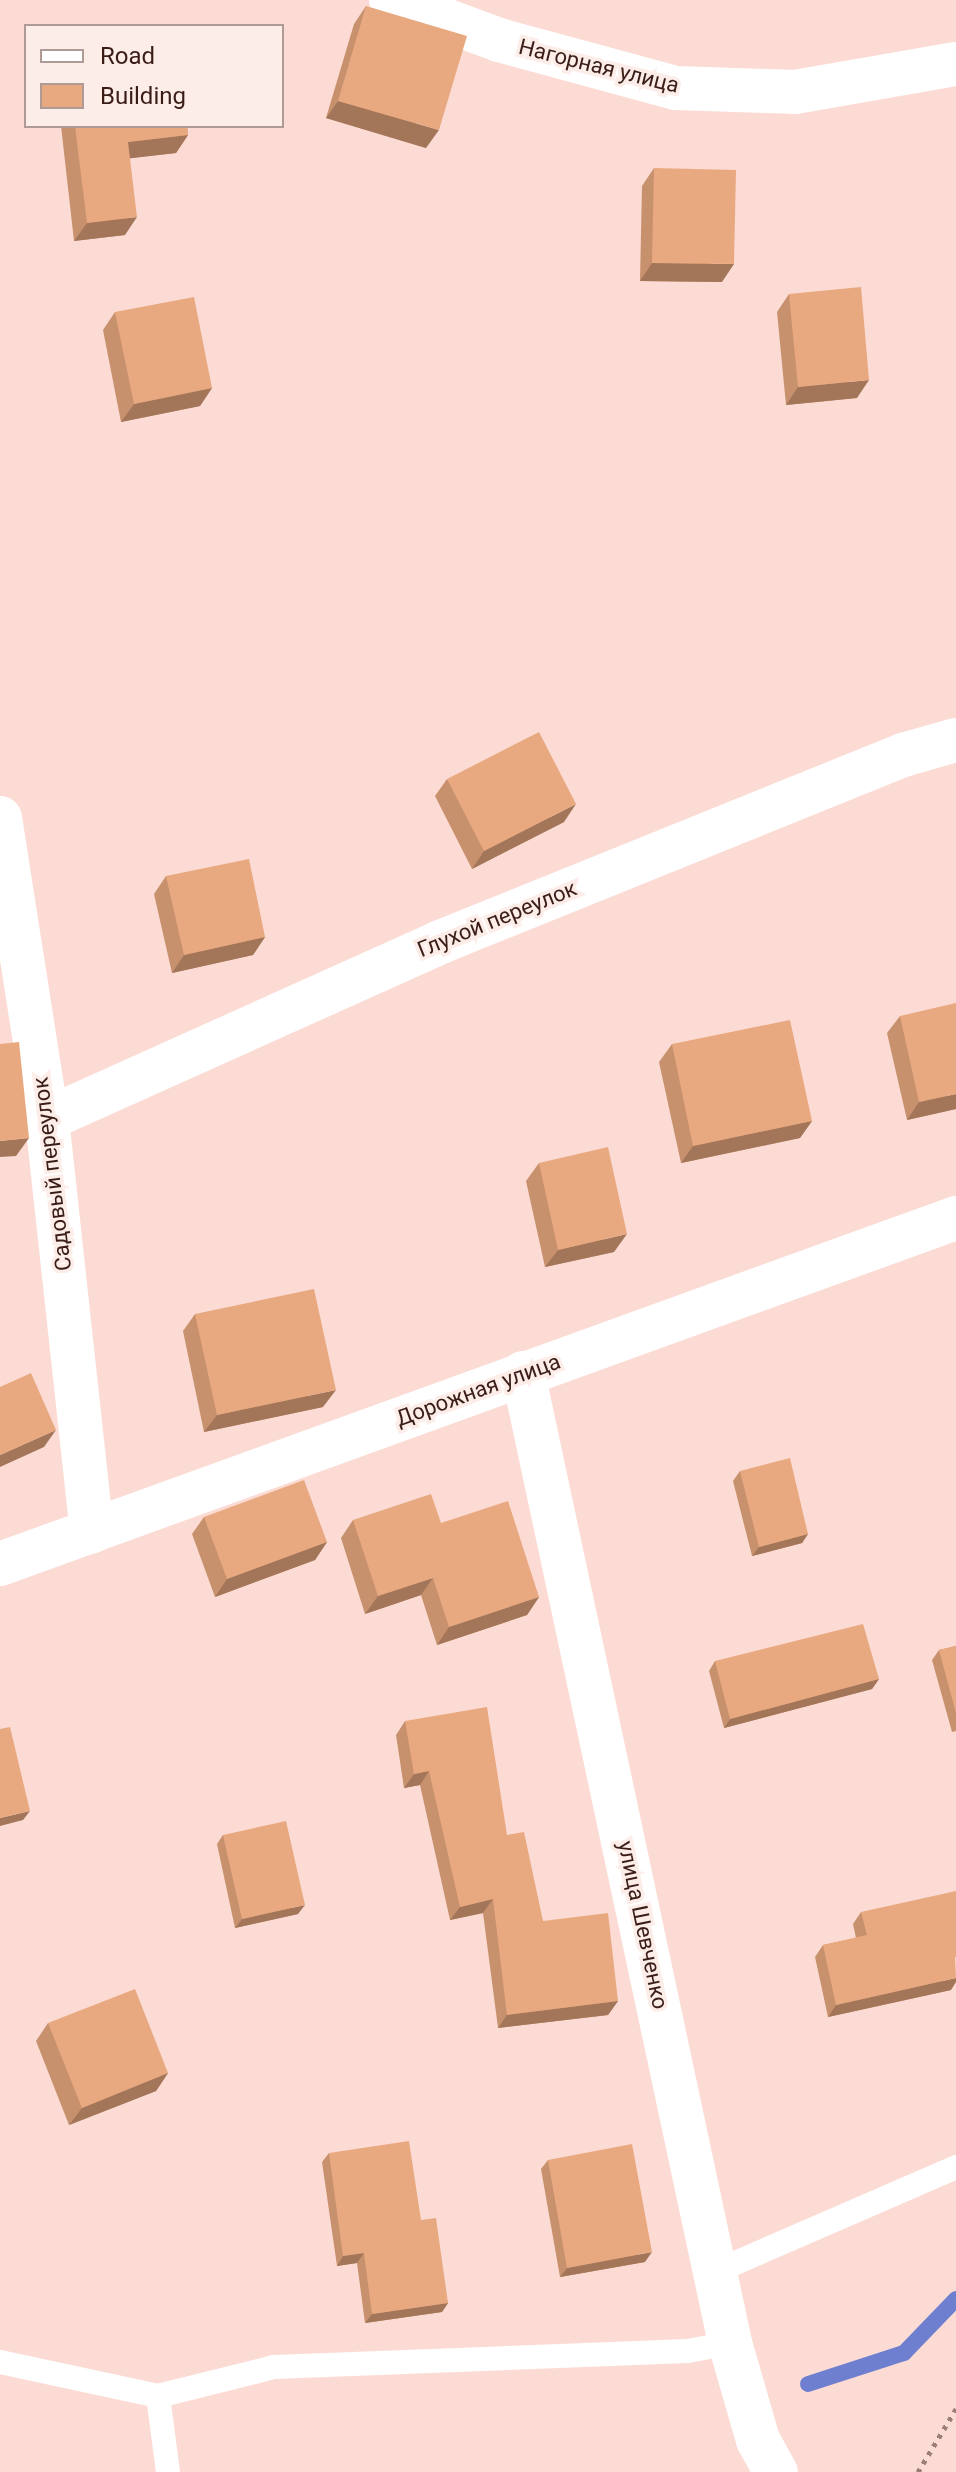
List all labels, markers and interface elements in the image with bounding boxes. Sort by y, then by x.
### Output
legend [24,24,284,128]
street label: Нагорная улица [516,33,682,99]
text: Road [100,42,155,70]
text: Building [100,82,186,110]
street label: Глухой переулок [413,875,581,963]
street label: Садовый переулок [27,1075,77,1273]
street label: Дорожная улица [392,1348,564,1432]
street label: улица Шевченко [612,1838,674,2012]

